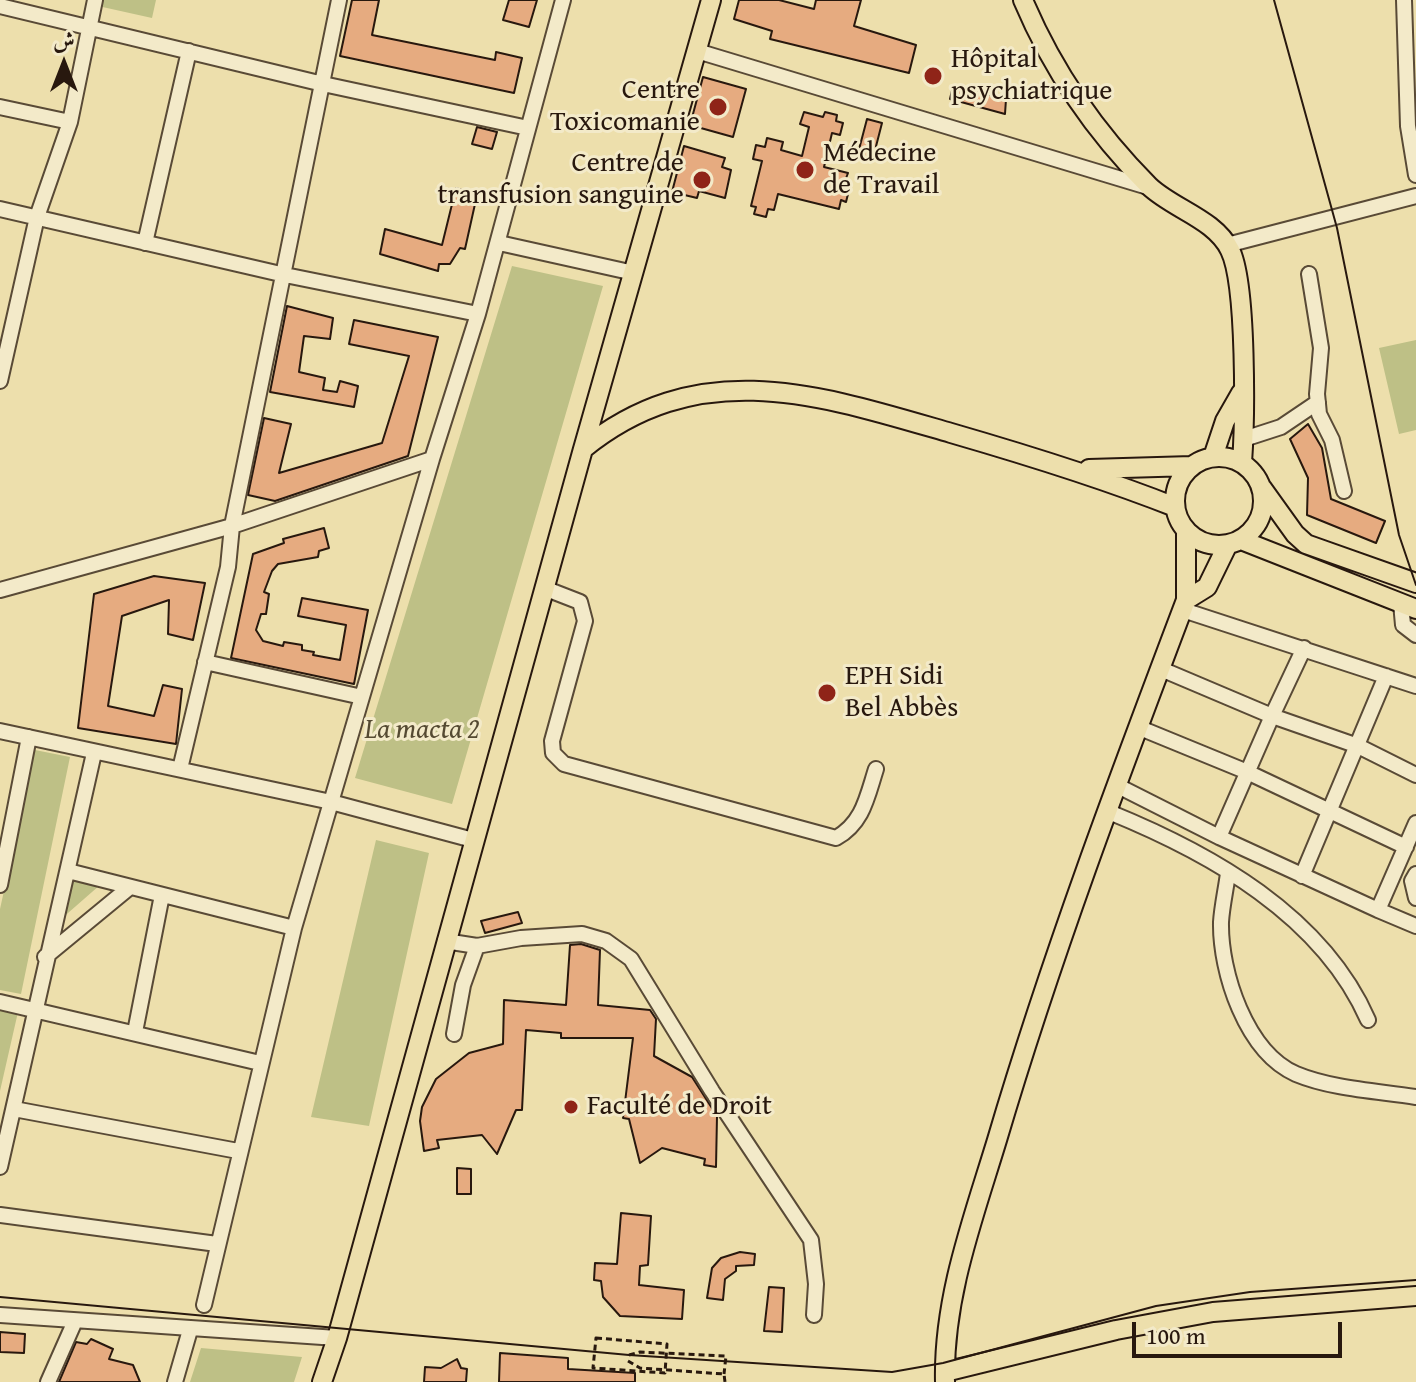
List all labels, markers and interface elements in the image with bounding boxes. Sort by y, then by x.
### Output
north arrow [24,24,104,104]
text: ش [53,24,75,56]
place label: Hôpital psychiatrique [951,43,1112,109]
marker: Hôpital psychiatrique [922,65,944,87]
place label: Centre Toxicomanie [550,74,700,140]
marker: Centre Toxicomanie [707,96,729,118]
place label: Médecine de Travail [823,137,939,203]
place label: Centre de transfusion sanguine [438,147,684,213]
marker: Médecine de Travail [794,159,816,181]
marker: Centre de transfusion sanguine [691,169,713,191]
place label: EPH Sidi Bel Abbès [845,660,958,726]
marker: EPH Sidi Bel Abbès [816,682,838,704]
park label: La macta 2 [364,714,480,748]
place label: Faculté de Droit [587,1090,772,1124]
marker: Faculté de Droit [562,1098,580,1116]
scale bar [1136,1306,1346,1356]
text: 100 m [1146,1318,1206,1353]

